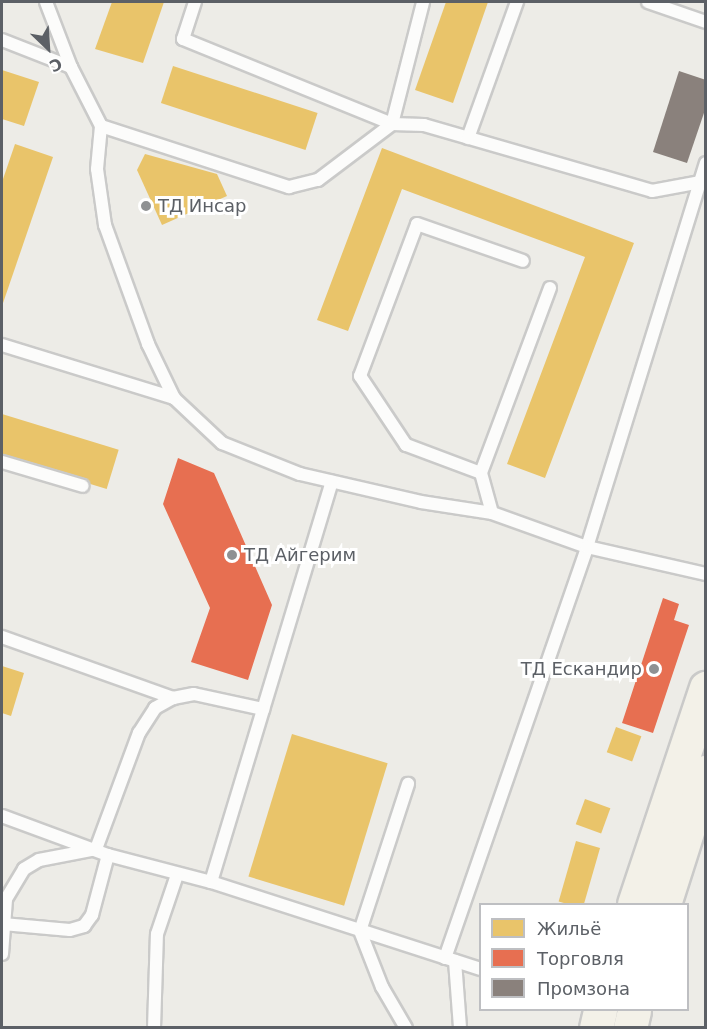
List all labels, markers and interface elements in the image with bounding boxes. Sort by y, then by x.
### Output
north arrow [18,18,78,78]
text: С [46,54,65,76]
place label: ТД Инсар [158,195,246,217]
marker: ТД Инсар [139,199,153,213]
place label: ТД Айгерим [244,544,356,566]
marker: ТД Айгерим [225,548,239,562]
place label: ТД Ескандир [521,658,642,680]
marker: ТД Ескандир [647,662,661,676]
legend [479,903,689,1011]
text: Жильё [537,918,601,939]
text: Торговля [537,948,624,969]
text: Промзона [537,978,630,999]

